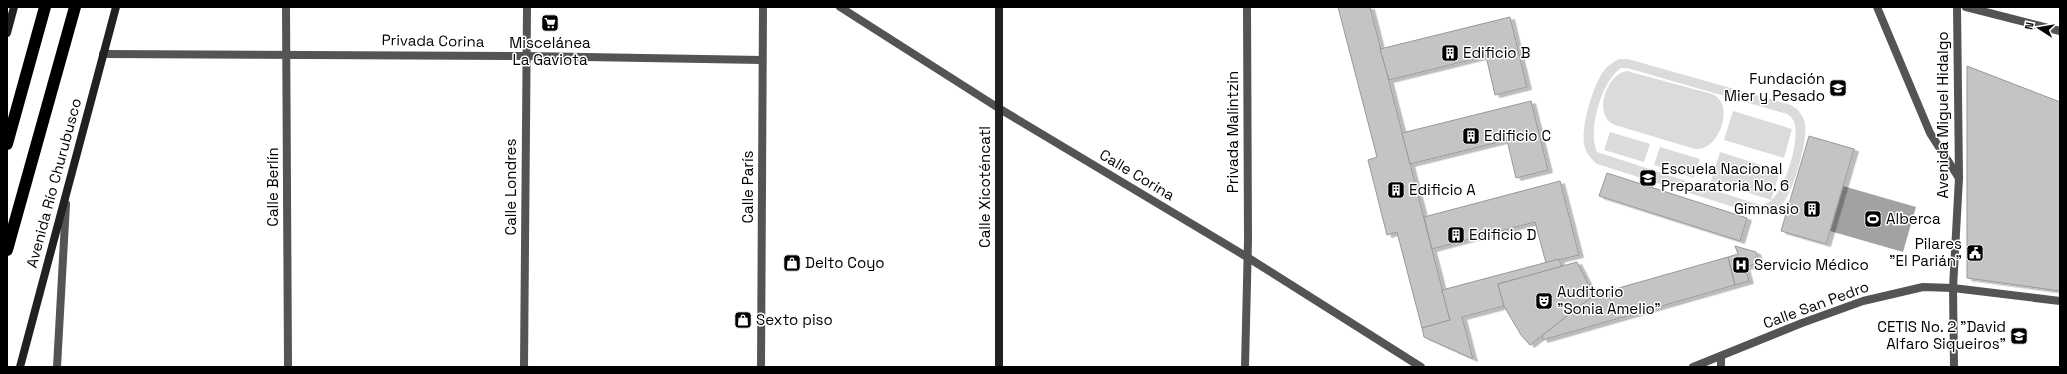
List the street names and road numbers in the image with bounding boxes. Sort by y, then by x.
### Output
street label: Privada Corina [381,30,485,51]
street label: Avenida Miguel Hidalgo [1933,31,1952,199]
street label: Privada Malintzin [1223,71,1242,193]
street label: Avenida Río Churubusco [22,96,85,270]
street label: Calle Xicoténcatl [975,126,994,248]
street label: Calle Londres [501,139,520,235]
street label: Calle Corina [1096,145,1179,205]
street label: Calle Berlín [263,147,282,227]
street label: Calle París [738,150,757,224]
street label: Calle San Pedro [1760,277,1871,332]

